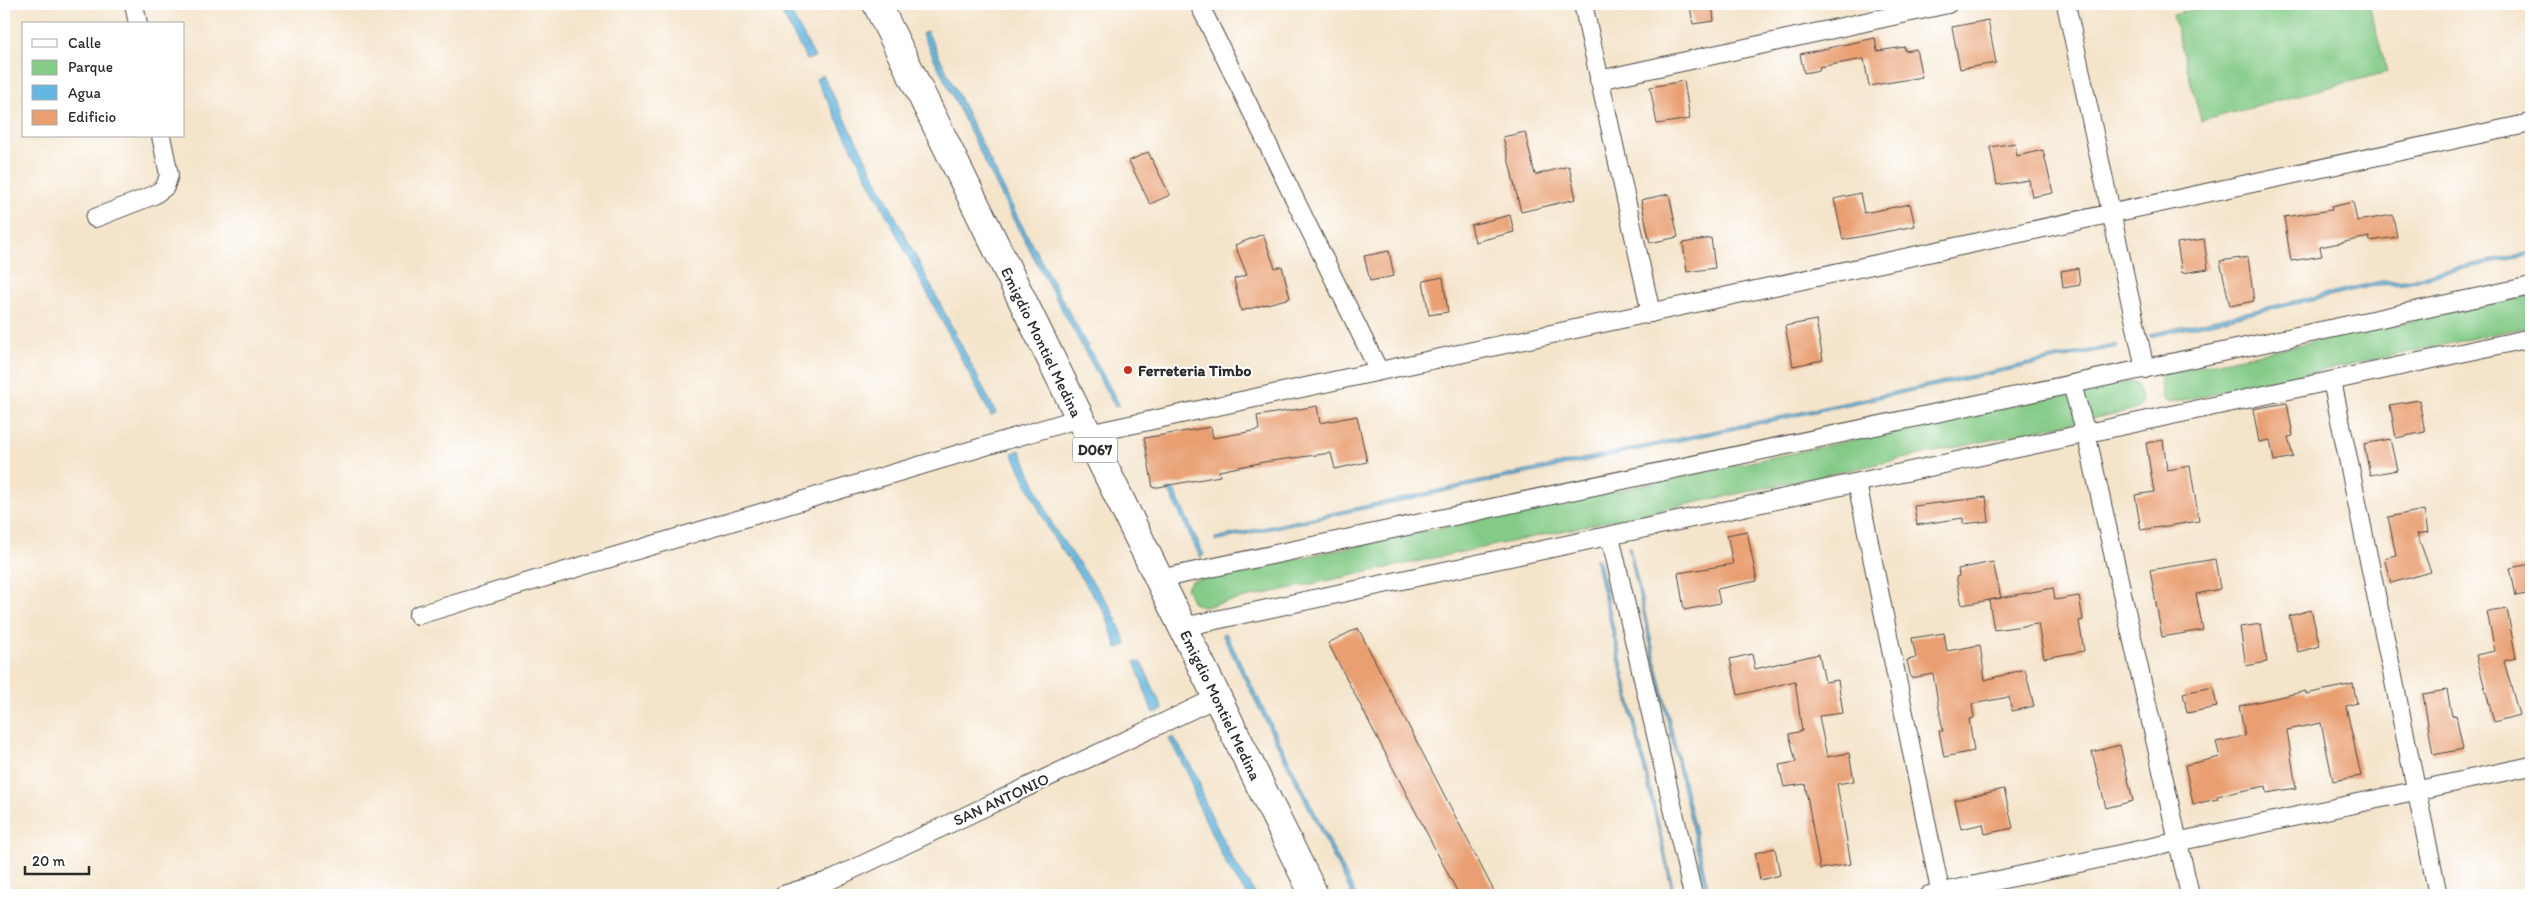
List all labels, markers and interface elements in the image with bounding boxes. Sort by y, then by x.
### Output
legend [22,22,185,138]
text: Calle [68,34,101,52]
text: Parque [68,58,113,76]
text: Agua [68,84,102,102]
text: Edificio [68,108,116,126]
street label: Emigdio Montiel Medina [997,264,1086,421]
place label: Ferreteria Timbo [1138,361,1251,380]
marker: Ferreteria Timbo [1122,364,1134,376]
road number: D067 [1072,438,1118,462]
street label: Emigdio Montiel Medina [1176,627,1265,784]
street label: SAN ANTONIO [950,769,1052,830]
scale bar [25,844,89,876]
text: 20 m [32,852,66,870]

